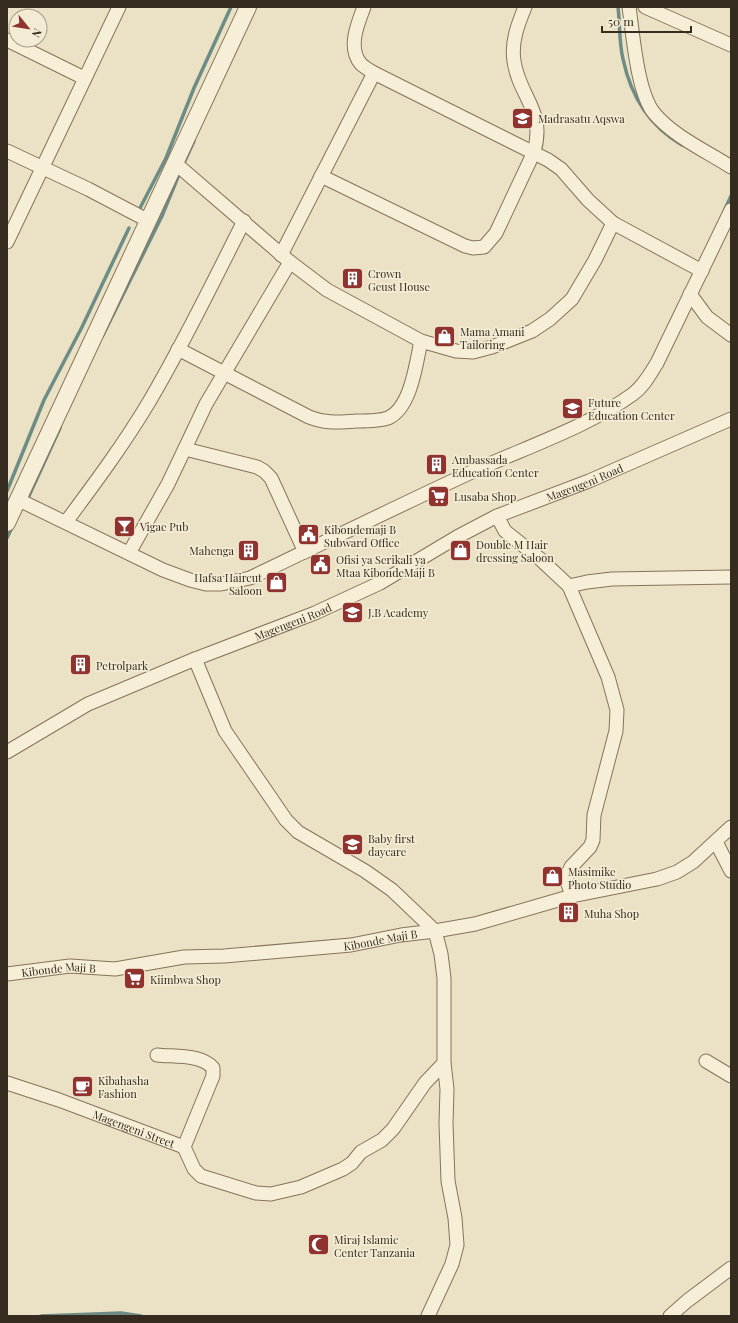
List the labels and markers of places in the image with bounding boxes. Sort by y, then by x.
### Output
school or university icon: Madrasatu Aqswa [510,105,536,131]
place label: Madrasatu Aqswa [538,111,625,126]
building icon: Crown Geust House [340,266,366,292]
place label: Crown Geust House [368,266,431,294]
shop icon: Mama Amani Tailoring [431,324,457,350]
place label: Mama Amani Tailoring [460,324,524,352]
school or university icon: Future Education Center [560,395,586,421]
place label: Future Education Center [588,395,675,423]
building icon: Ambassada Education Center [423,452,449,478]
place label: Ambassada Education Center [451,452,539,480]
supermarket icon: Lusaba Shop [425,483,451,509]
place label: Lusaba Shop [454,489,516,504]
bar icon: Vigae Pub [111,513,137,539]
place label: Vigae Pub [139,519,188,534]
public building icon: Kibondemaji B Subward Office [295,522,321,548]
place label: Kibondemaji B Subward Office [324,522,400,550]
building icon: Mahenga [236,537,262,563]
shop icon: Double M Hair dressing Saloon [448,537,474,563]
place label: Double M Hair dressing Saloon [476,537,554,565]
place label: Mahenga [189,543,235,558]
public building icon: Ofisi ya Serikali ya Mtaa KibondeMaji B [307,552,333,578]
place label: Ofisi ya Serikali ya Mtaa KibondeMaji B [336,552,435,580]
place label: Hafsa Haircut Saloon [194,570,262,598]
shop icon: Hafsa Haircut Saloon [264,570,290,596]
school or university icon: J.B Academy [339,599,365,625]
place label: J.B Academy [367,605,429,620]
building icon: Petrolpark [67,652,93,678]
place label: Petrolpark [96,658,148,673]
school or university icon: Baby first daycare [340,831,366,857]
place label: Baby first daycare [368,831,415,859]
shop icon: Masimike Photo Studio [539,864,565,890]
place label: Masimike Photo Studio [568,864,631,892]
building icon: Muha Shop [556,900,582,926]
place label: Muha Shop [584,906,639,921]
supermarket icon: Kiimbwa Shop [121,966,147,992]
place label: Kiimbwa Shop [150,972,221,987]
cafe icon: Kibahasha Fashion [70,1073,96,1099]
place label: Kibahasha Fashion [98,1073,149,1101]
mosque icon: Miraj Islamic Center Tanzania [305,1232,331,1258]
place label: Miraj Islamic Center Tanzania [334,1232,416,1260]

